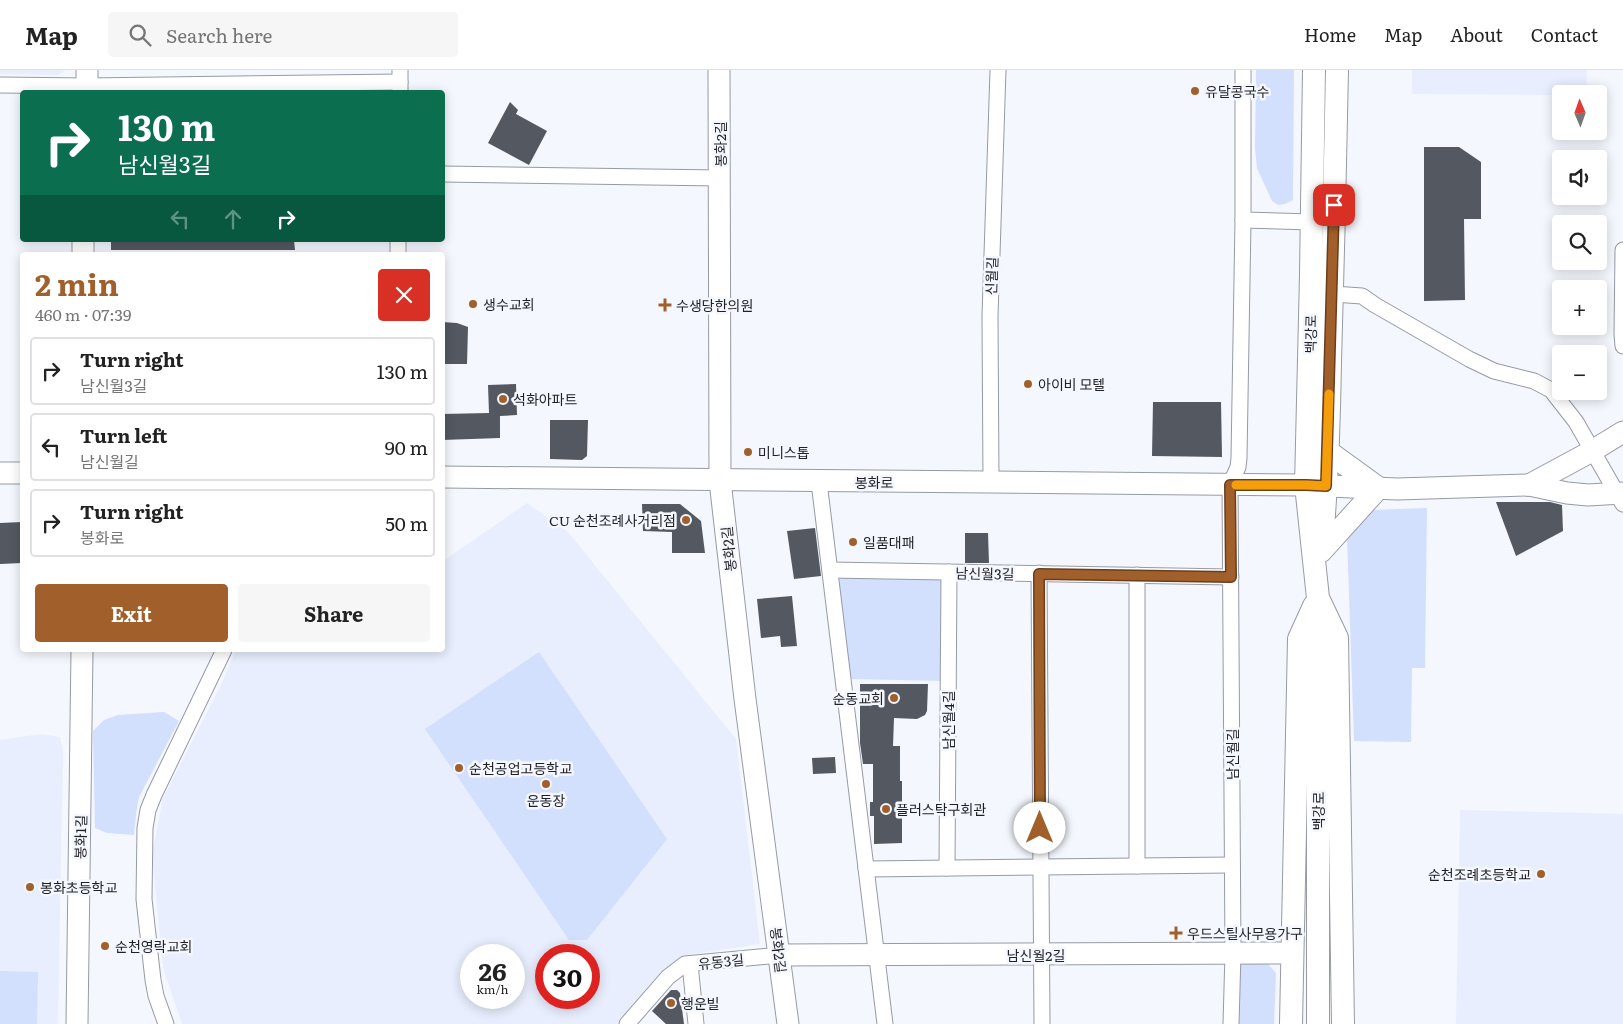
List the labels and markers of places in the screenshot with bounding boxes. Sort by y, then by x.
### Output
place label: 유달콩국수 [1205,81,1270,101]
marker: 유달콩국수 [1189,85,1201,97]
pin [1313,184,1355,226]
place label: 생수교회 [483,294,535,314]
place label: 수생당한의원 [676,295,753,315]
marker: 생수교회 [467,298,479,310]
marker: 수생당한의원 [658,298,672,312]
place label: 아이비 모텔 [1038,374,1105,394]
marker: 아이비 모텔 [1022,378,1034,390]
place label: 석화아파트 [513,389,578,409]
marker: 석화아파트 [497,393,509,405]
place label: 미니스톱 [758,442,810,462]
marker: 미니스톱 [742,446,754,458]
place label: CU 순천조례사거리점 [549,510,676,530]
marker: CU 순천조례사거리점 [680,514,692,526]
place label: 일품대패 [863,532,915,552]
marker: 일품대패 [847,536,859,548]
place label: 순동교회 [832,688,884,708]
marker: 순동교회 [888,692,900,704]
place label: 순천공업고등학교 [469,758,572,778]
marker: 순천공업고등학교 [453,762,465,774]
marker: 운동장 [540,778,552,790]
place label: 운동장 [527,790,565,810]
place label: 플러스탁구회관 [896,799,986,819]
marker: 플러스탁구회관 [880,803,892,815]
place label: 순천조례초등학교 [1428,864,1531,884]
marker: 순천조례초등학교 [1535,868,1547,880]
place label: 봉화초등학교 [40,877,117,897]
marker: 봉화초등학교 [24,881,36,893]
place label: 우드스틸사무용가구 [1187,923,1303,943]
marker: 우드스틸사무용가구 [1169,926,1183,940]
place label: 순천영락교회 [115,936,192,956]
marker: 순천영락교회 [99,940,111,952]
place label: 행운빌 [681,993,720,1013]
marker: 행운빌 [665,997,677,1009]

